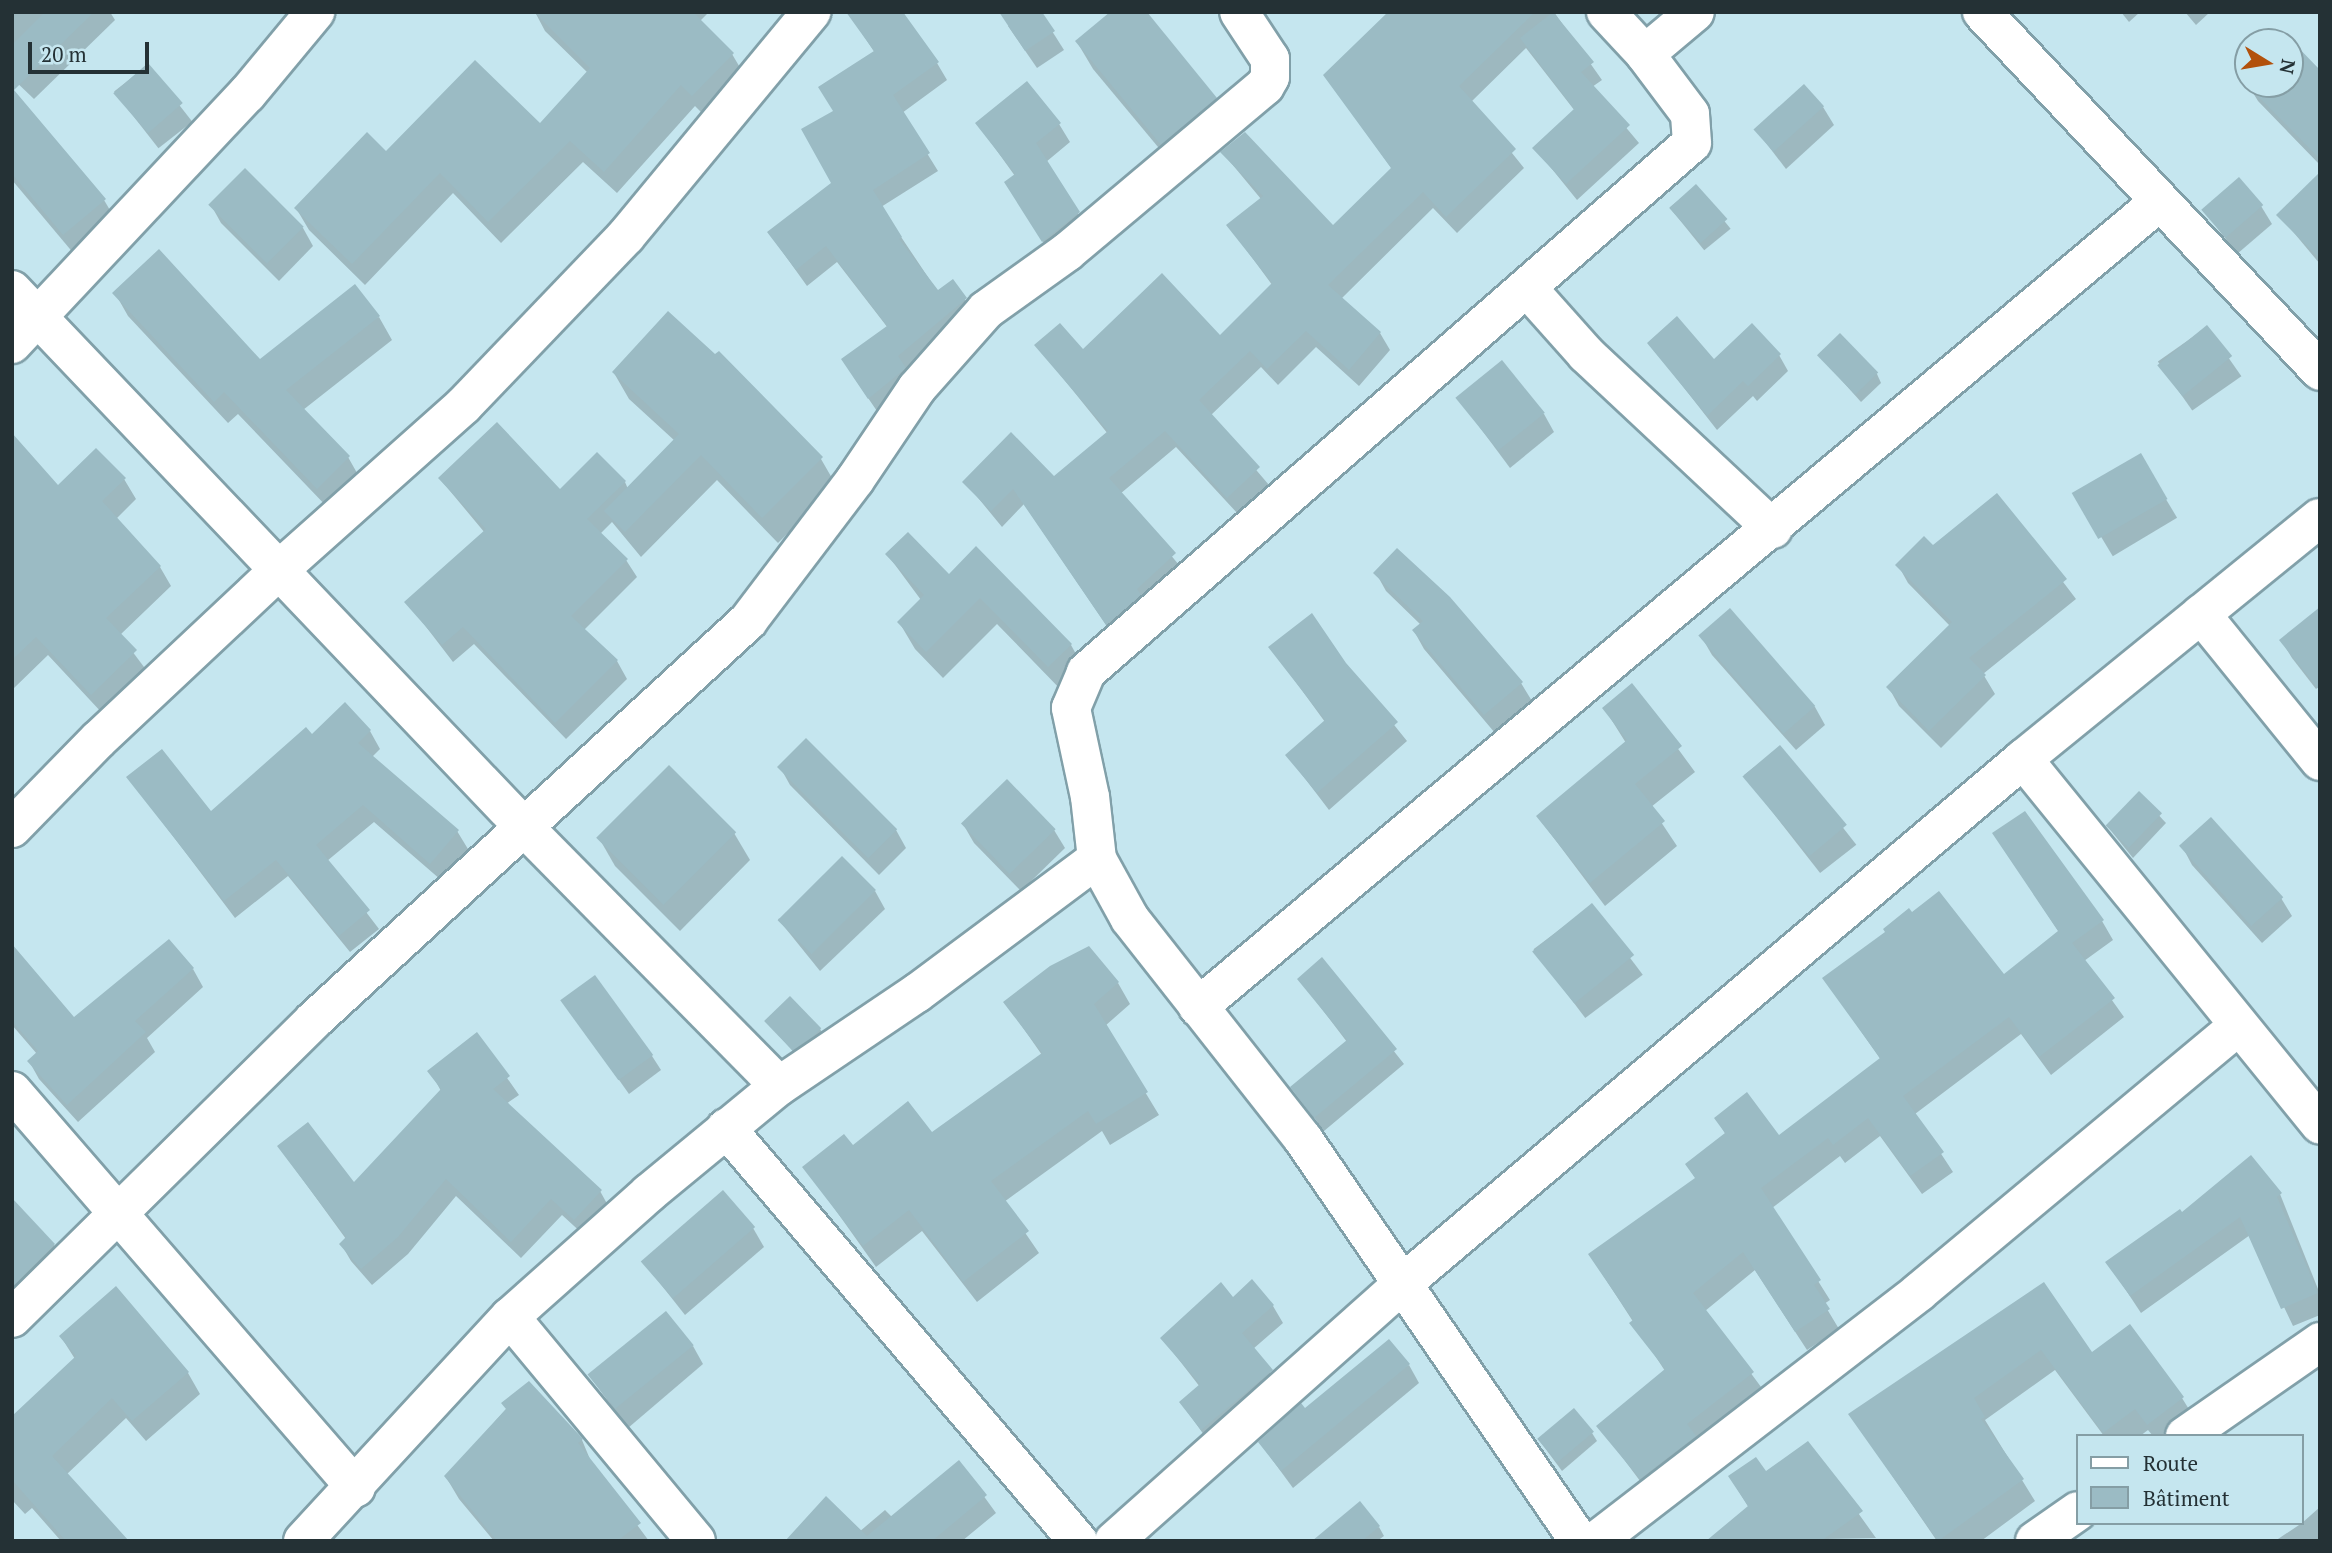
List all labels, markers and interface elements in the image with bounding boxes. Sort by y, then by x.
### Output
scale bar [32,28,152,72]
north arrow [2234,28,2304,98]
text: 20 m [41,40,87,68]
text: N [2274,57,2302,76]
legend [2076,1434,2304,1525]
text: Route [2143,1449,2198,1477]
text: Bâtiment [2143,1484,2230,1512]

